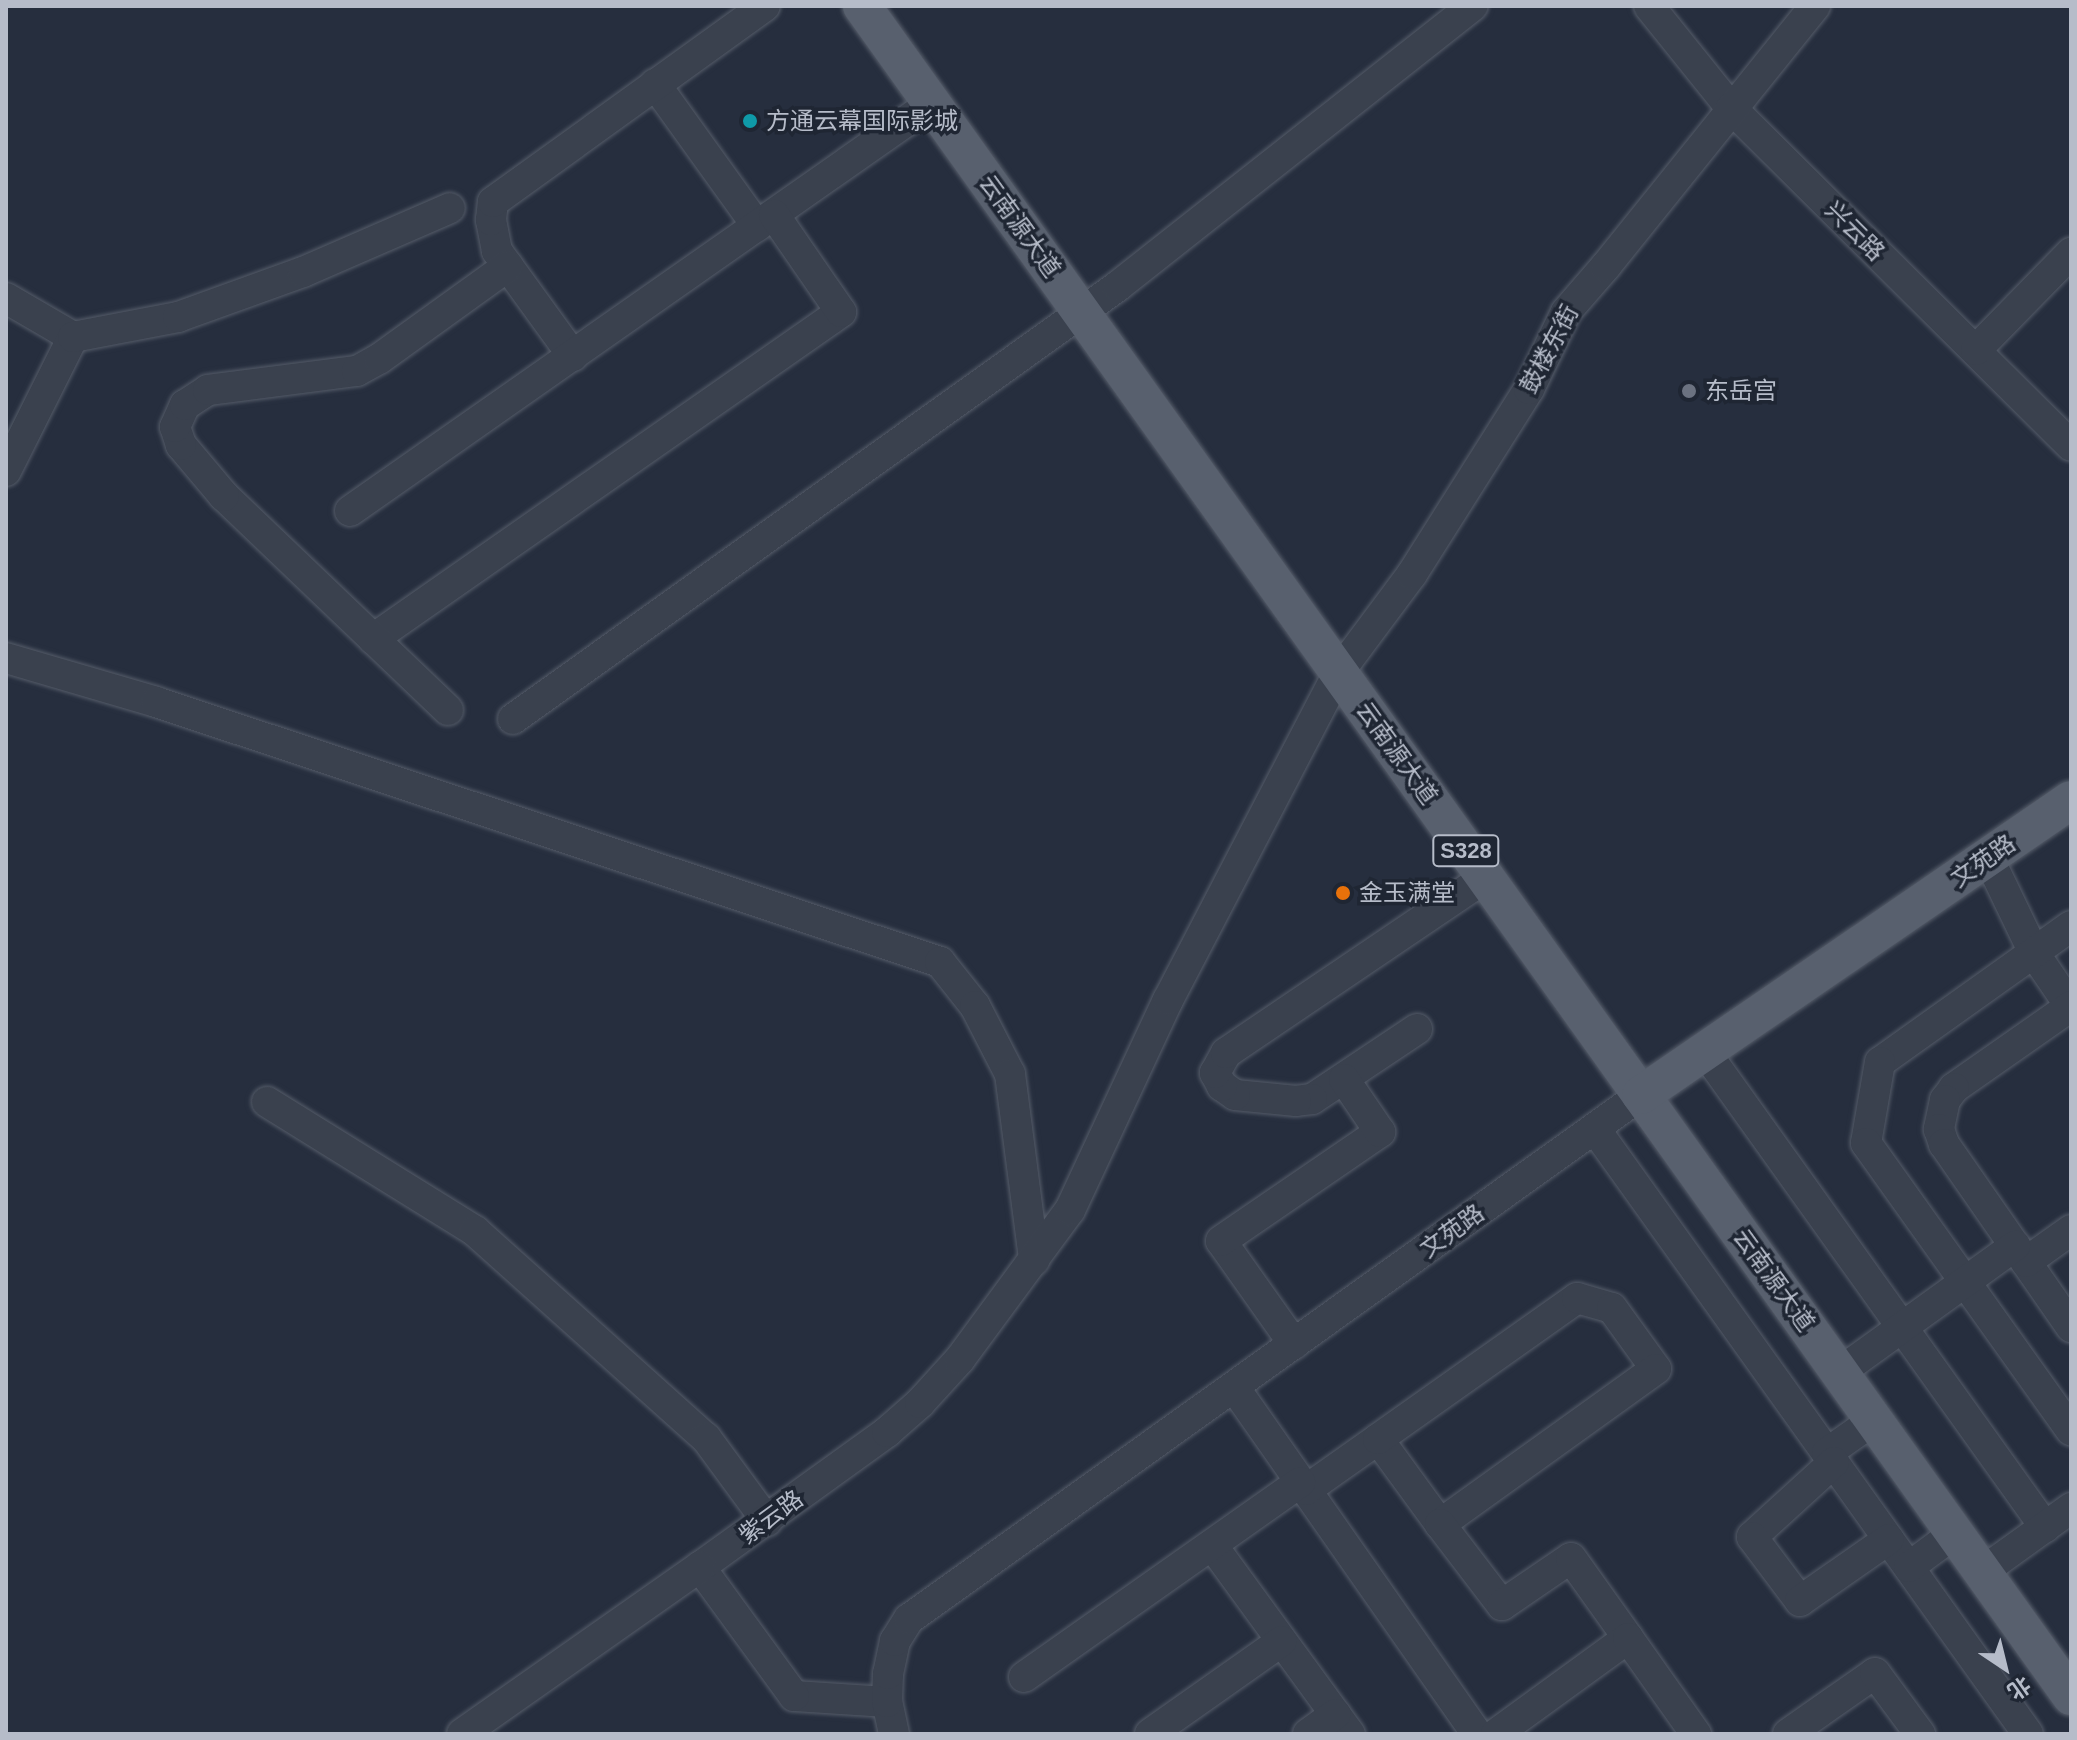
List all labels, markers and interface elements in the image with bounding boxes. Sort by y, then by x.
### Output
place label: 方通云幕国际影城 [766,107,958,135]
marker: 方通云幕国际影城 [741,112,759,130]
street label: 云南源大道 [973,169,1067,283]
street label: 兴云路 [1819,195,1891,267]
street label: 鼓楼东街 [1514,300,1584,398]
place label: 东岳宫 [1705,377,1777,405]
marker: 东岳宫 [1680,382,1698,400]
street label: 云南源大道 [1350,696,1444,810]
street label: 文苑路 [1945,829,2021,893]
road number: S328 [1432,833,1500,869]
place label: 金玉满堂 [1359,879,1455,907]
marker: 金玉满堂 [1334,884,1352,902]
street label: 文苑路 [1414,1198,1490,1264]
street label: 云南源大道 [1727,1223,1821,1337]
street label: 紫云路 [733,1484,809,1550]
north arrow [1965,1628,2045,1708]
text: 北 [2003,1672,2035,1705]

